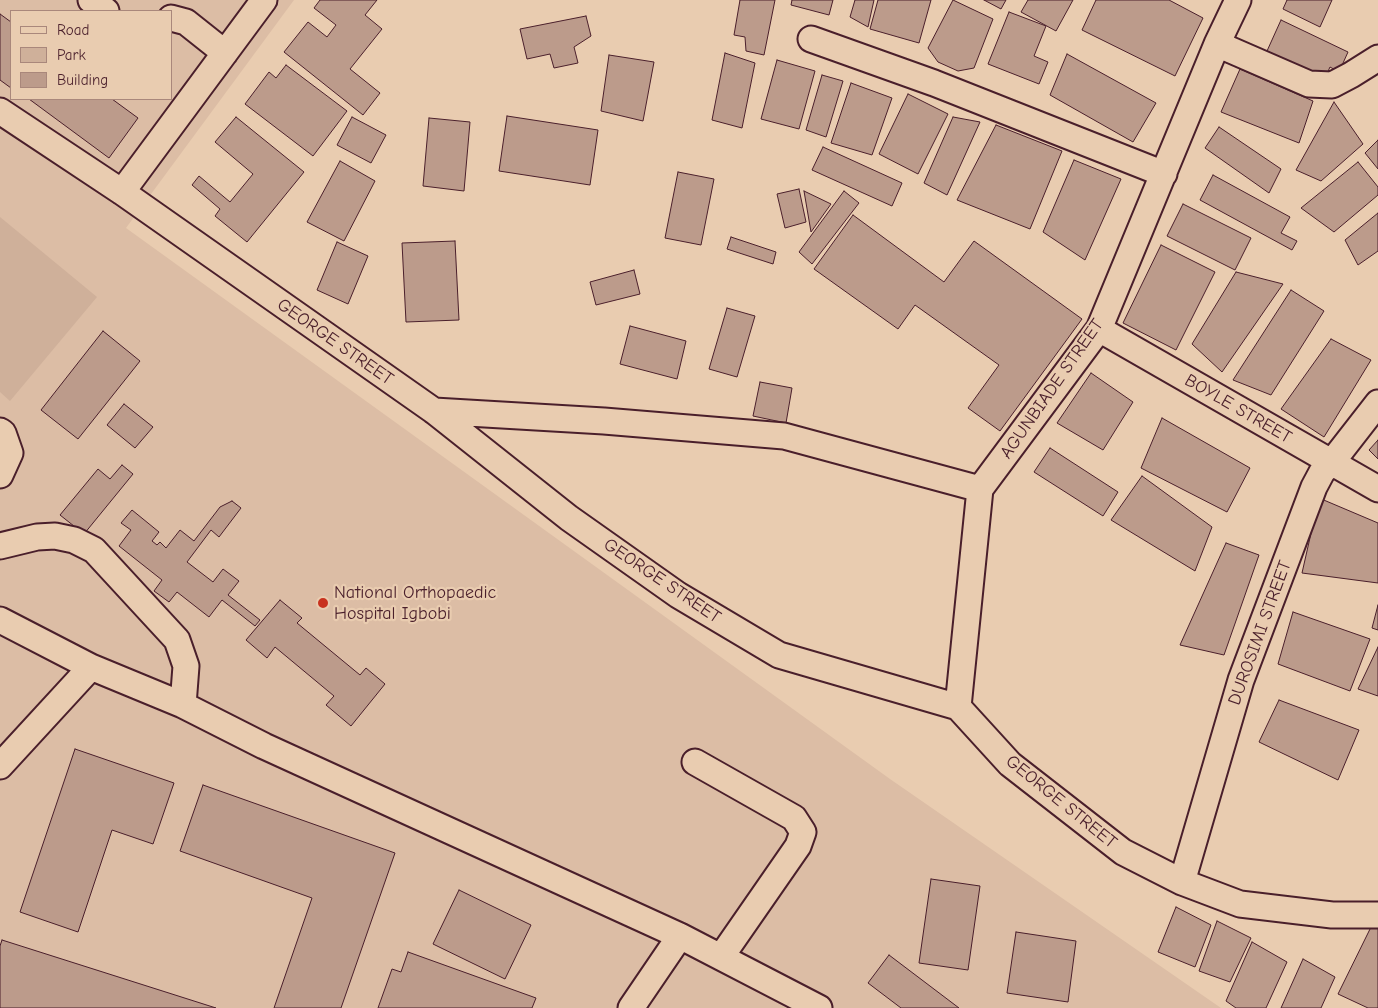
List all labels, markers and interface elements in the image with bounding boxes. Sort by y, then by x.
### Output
legend [10,10,172,100]
text: Road [57,21,89,39]
text: Park [57,46,86,64]
text: Building [57,71,108,89]
street label: GEORGE STREET [273,294,397,390]
street label: AGUNBIADE STREET [996,315,1108,463]
street label: BOYLE STREET [1181,370,1295,448]
street label: GEORGE STREET [599,534,725,628]
street label: DUROSIMI STREET [1224,558,1296,708]
place label: National Orthopaedic Hospital Igbobi [334,582,496,624]
marker: National Orthopaedic Hospital Igbobi [316,596,330,610]
street label: GEORGE STREET [1001,751,1121,853]

